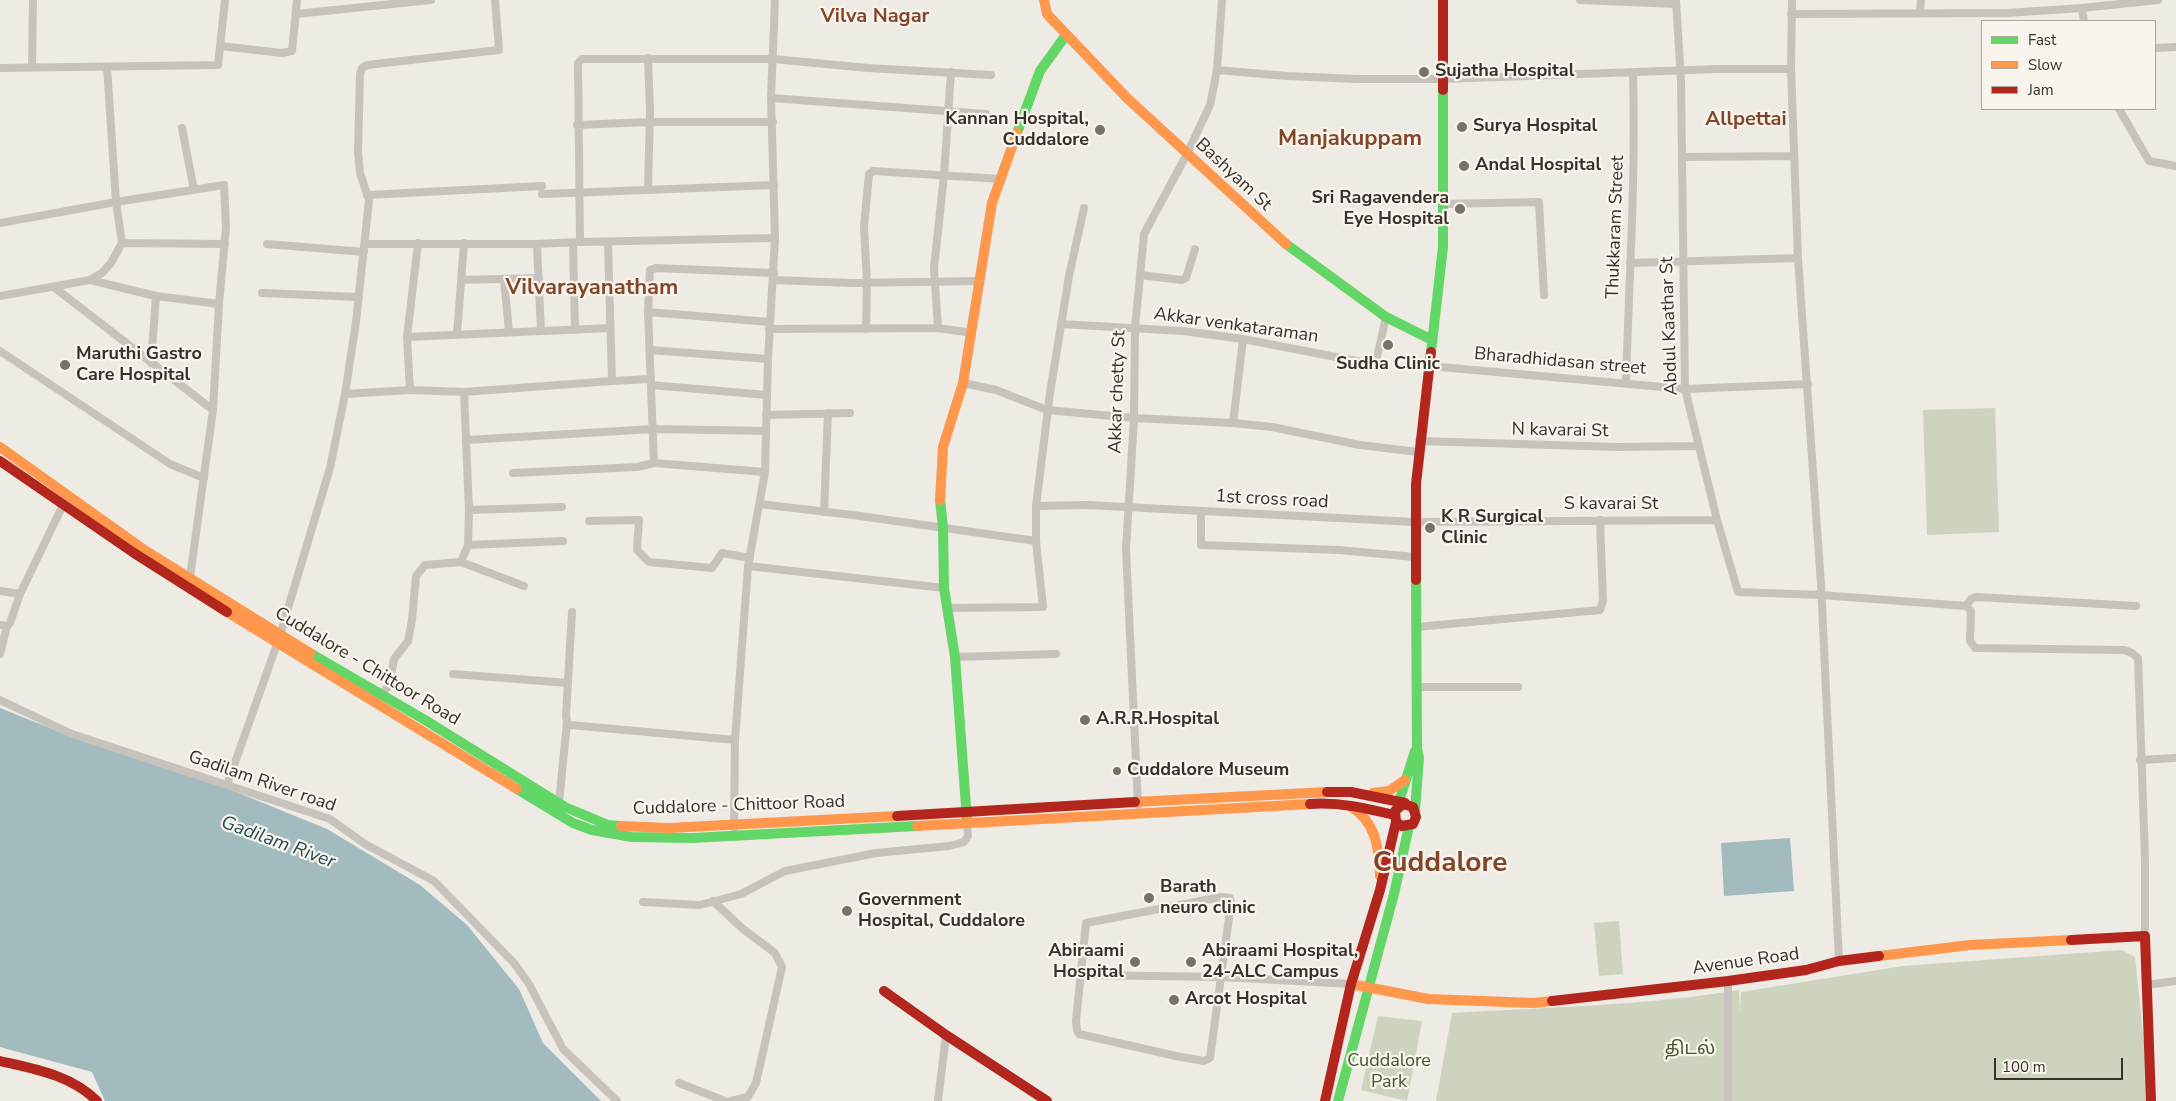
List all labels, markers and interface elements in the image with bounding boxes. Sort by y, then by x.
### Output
district label: Vilva Nagar [821,5,929,29]
legend [1981,20,2156,110]
text: Fast [2028,30,2056,50]
text: Slow [2028,55,2062,75]
place label: Sujatha Hospital [1435,61,1574,83]
marker: Sujatha Hospital [1417,65,1431,79]
text: Jam [2028,80,2054,100]
district label: Allpettai [1705,108,1787,132]
place label: Kannan Hospital, Cuddalore [945,109,1089,152]
place label: Surya Hospital [1473,116,1597,138]
marker: Surya Hospital [1455,120,1469,134]
marker: Kannan Hospital, Cuddalore [1093,123,1107,137]
district label: Manjakuppam [1278,127,1422,153]
street label: Bashyam St [1190,134,1276,216]
place label: Andal Hospital [1475,155,1601,177]
street label: Thukkaram Street [1603,155,1629,299]
marker: Andal Hospital [1457,159,1471,173]
place label: Sri Ragavendera Eye Hospital [1311,188,1449,230]
marker: Sri Ragavendera Eye Hospital [1453,202,1467,216]
street label: Abdul Kaathar St [1657,256,1683,396]
district label: Vilvarayanatham [506,276,678,302]
street label: Akkar venkataraman [1152,304,1320,348]
street label: Akkar chetty St [1105,330,1131,454]
marker: Sudha Clinic [1381,338,1395,352]
place label: Maruthi Gastro Care Hospital [76,344,202,386]
street label: Bharadhidasan street [1473,344,1647,380]
place label: Sudha Clinic [1336,354,1440,376]
marker: Maruthi Gastro Care Hospital [58,358,72,372]
street label: N kavarai St [1511,419,1609,443]
street label: 1st cross road [1215,486,1329,514]
street label: S kavarai St [1564,494,1658,516]
place label: K R Surgical Clinic [1441,507,1543,550]
marker: K R Surgical Clinic [1423,521,1437,535]
street label: Cuddalore - Chittoor Road [270,603,464,731]
place label: A.R.R.Hospital [1096,709,1219,731]
marker: A.R.R.Hospital [1078,713,1092,727]
street label: Gadilam River road [185,747,339,817]
place label: Cuddalore Museum [1127,760,1289,782]
marker: Cuddalore Museum [1111,765,1123,777]
street label: Cuddalore - Chittoor Road [633,792,845,820]
water label: Gadilam River [218,812,338,874]
district label: Cuddalore [1373,847,1507,881]
place label: Barath neuro clinic [1160,877,1255,920]
place label: Government Hospital, Cuddalore [858,890,1025,932]
marker: Barath neuro clinic [1142,891,1156,905]
marker: Government Hospital, Cuddalore [840,904,854,918]
place label: Abiraami Hospital [1048,941,1124,984]
place label: Abiraami Hospital, 24-ALC Campus [1202,941,1358,984]
street label: Avenue Road [1691,944,1801,980]
marker: Abiraami Hospital [1128,955,1142,969]
marker: Abiraami Hospital, 24-ALC Campus [1184,955,1198,969]
place label: Arcot Hospital [1185,989,1307,1011]
marker: Arcot Hospital [1167,993,1181,1007]
park label: திடல் [1665,1039,1715,1061]
scale bar [1996,1048,2125,1080]
park label: Cuddalore Park [1347,1051,1431,1094]
text: 100 m [2002,1057,2046,1077]

